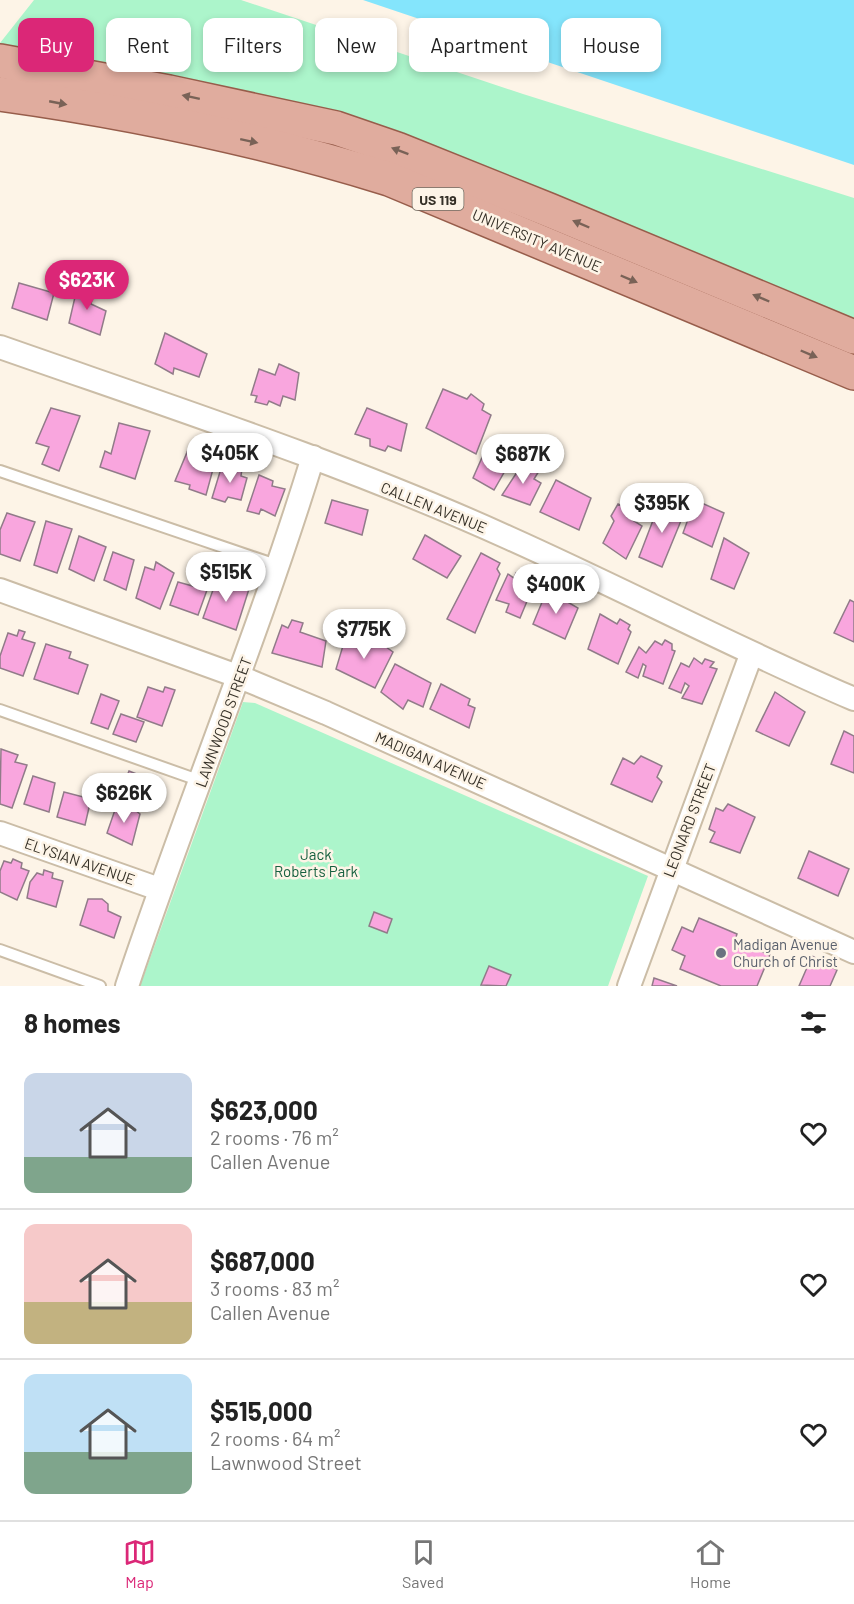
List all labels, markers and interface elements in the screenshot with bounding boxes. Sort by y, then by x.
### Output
chip: Buy [18,18,94,72]
chip: Rent [106,18,191,72]
chip: Filters [203,18,303,72]
chip: New [315,18,397,72]
chip: Apartment [409,18,549,72]
chip: House [561,18,661,72]
one-way arrow [182,92,201,101]
one-way arrow [48,99,67,108]
one-way arrow [240,137,258,147]
one-way arrow [391,145,409,155]
road number: US 119 [412,188,464,210]
street label: UNIVERSITY AVENUE [470,205,604,275]
one-way arrow [572,218,590,228]
pin: $623K [45,260,129,311]
text: $623K [59,267,115,291]
one-way arrow [620,275,638,284]
one-way arrow [752,293,770,303]
one-way arrow [800,349,818,359]
pin: $405K [188,433,272,484]
pin: $687K [481,434,565,485]
text: $405K [201,440,259,464]
text: $687K [495,441,551,465]
street label: CALLEN AVENUE [378,478,490,536]
pin: $395K [620,483,704,534]
text: $395K [634,490,690,514]
pin: $515K [184,552,268,603]
text: $515K [200,559,252,583]
pin: $400K [514,564,598,615]
text: $400K [527,571,585,595]
pin: $775K [322,609,406,660]
text: $775K [337,616,391,640]
street label: LAWNWOOD STREET [191,654,255,790]
street label: MADIGAN AVENUE [373,727,489,793]
street label: LEONARD STREET [659,761,719,879]
pin: $626K [82,773,166,824]
text: $626K [96,780,152,804]
street label: ELYSIAN AVENUE [22,834,138,888]
park label: Jack Roberts Park [274,845,359,880]
place label: Madigan Avenue Church of Christ [733,935,838,970]
marker: Madigan Avenue Church of Christ [714,946,728,960]
icon: filters [797,1006,830,1039]
text: 8 homes [24,1007,121,1038]
text: $623,000 [210,1094,318,1125]
icon: home [72,1097,144,1169]
icon: heart [797,1117,830,1150]
text: 2 rooms · 76 m² [210,1125,339,1149]
text: Callen Avenue [210,1149,330,1173]
text: $687,000 [210,1245,315,1276]
icon: home [72,1248,144,1320]
icon: heart [797,1268,830,1301]
text: 3 rooms · 83 m² [210,1276,339,1300]
text: Callen Avenue [210,1300,330,1324]
text: $515,000 [210,1395,313,1426]
icon: home [72,1398,144,1470]
icon: heart [797,1418,830,1451]
text: 2 rooms · 64 m² [210,1426,340,1450]
text: Lawnwood Street [210,1450,362,1474]
tab: Map [123,1536,156,1591]
tab: Saved [402,1536,444,1591]
tab: Home [690,1536,731,1591]

